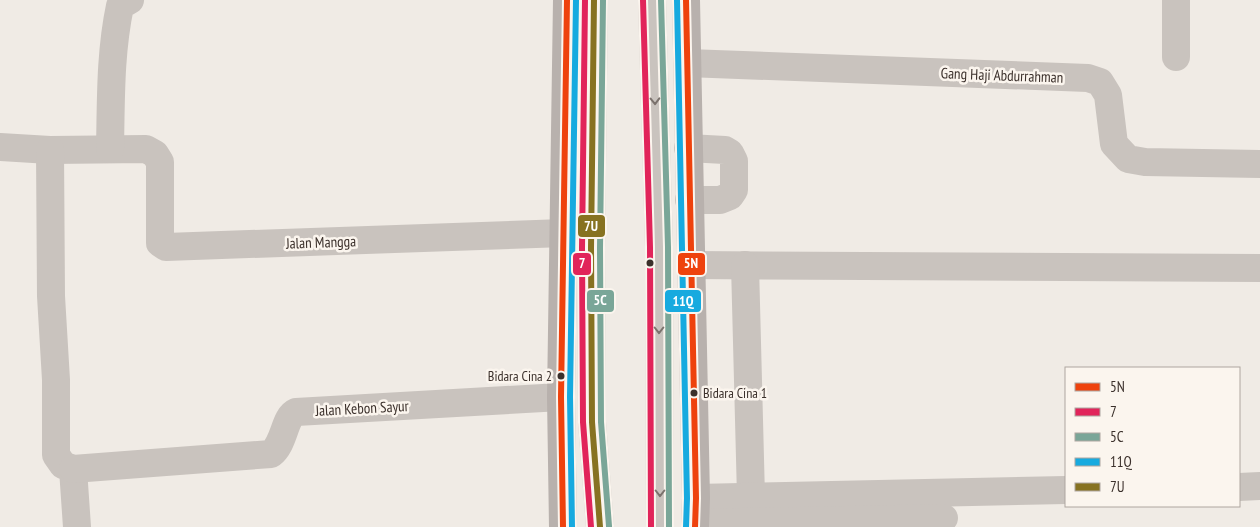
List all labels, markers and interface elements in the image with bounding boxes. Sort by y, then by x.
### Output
street label: Gang Haji Abdurrahman [940,63,1064,87]
one-way arrow [650,98,660,105]
line badge: 7U [577,214,606,238]
text: 7U [584,217,598,235]
street label: Jalan Mangga [285,231,356,253]
line badge: 7 [572,252,592,276]
line badge: 5N [677,252,706,276]
text: 7 [579,254,586,272]
text: 5N [684,254,698,272]
unlabelled marker [645,258,655,268]
line badge: 5C [586,289,615,313]
line badge: 11Q [664,289,702,313]
text: 5C [593,291,607,309]
text: 11Q [672,292,695,310]
one-way arrow [654,327,664,335]
place label: Bidara Cina 2 [488,367,552,385]
legend [1065,367,1240,507]
marker: Bidara Cina 2 [556,371,566,381]
text: 5N [1110,377,1125,396]
place label: Bidara Cina 1 [703,384,767,402]
marker: Bidara Cina 1 [689,388,699,398]
street label: Jalan Kebon Sayur [314,396,410,420]
text: 7 [1110,402,1117,421]
text: 5C [1110,427,1124,446]
text: 11Q [1110,452,1133,471]
text: 7U [1110,477,1125,496]
one-way arrow [655,490,665,497]

